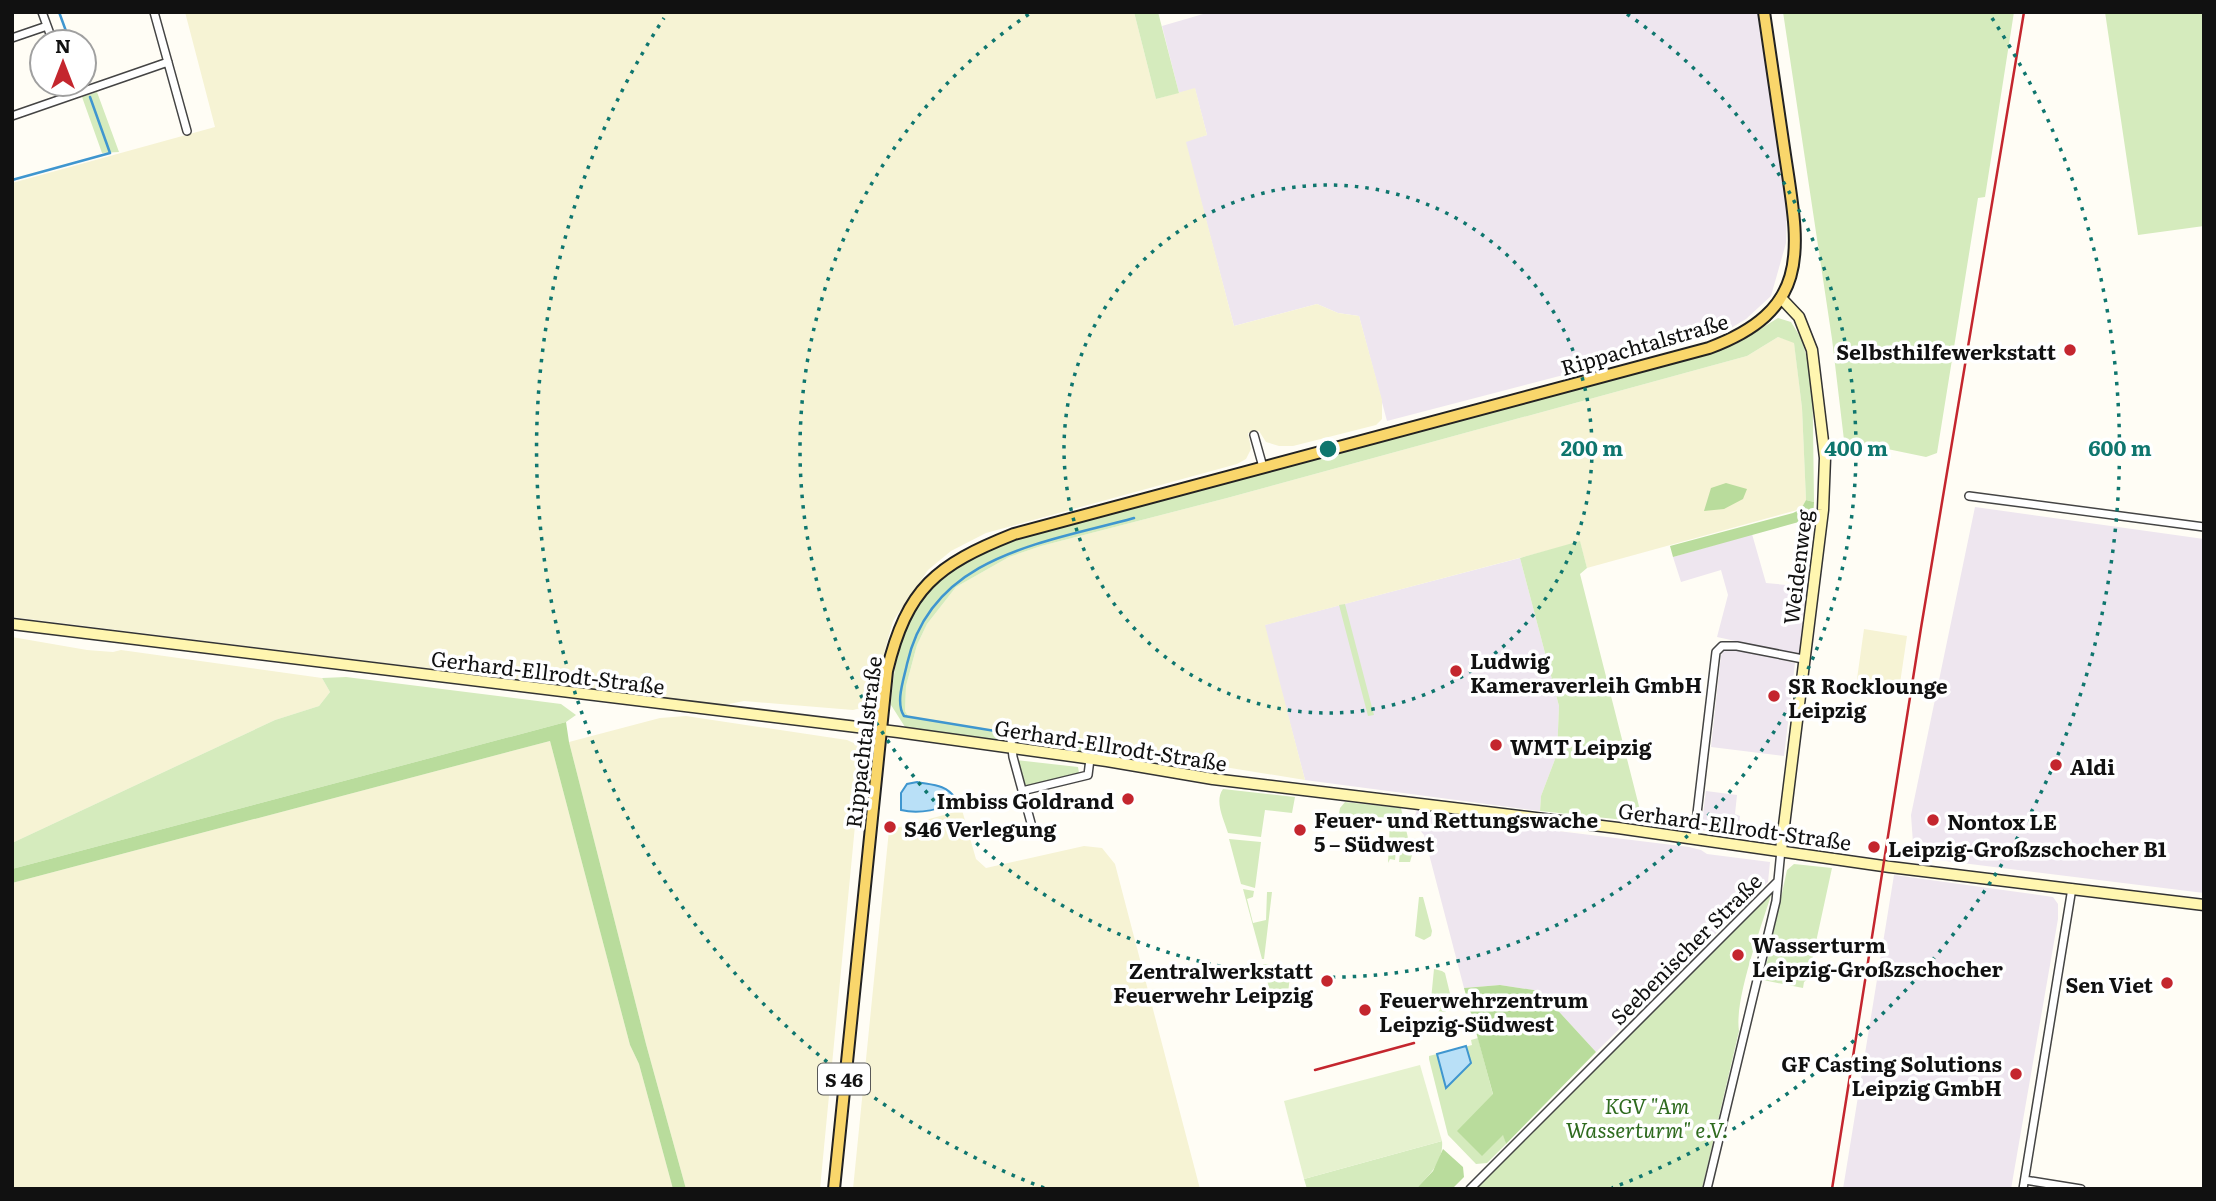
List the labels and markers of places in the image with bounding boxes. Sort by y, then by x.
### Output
place label: Selbsthilfewerkstatt [1836,335,2057,366]
marker: Selbsthilfewerkstatt [2062,342,2078,358]
centre of rings [1316,437,1340,461]
place label: Ludwig Kameraverleih GmbH [1470,644,1702,699]
marker: Ludwig Kameraverleih GmbH [1448,663,1464,679]
place label: SR Rocklounge Leipzig [1788,669,1948,724]
marker: SR Rocklounge Leipzig [1766,688,1782,704]
place label: WMT Leipzig [1510,730,1652,761]
marker: WMT Leipzig [1488,737,1504,753]
place label: Aldi [2070,750,2115,781]
marker: Aldi [2048,757,2064,773]
place label: Imbiss Goldrand [937,784,1114,815]
marker: Imbiss Goldrand [1120,791,1136,807]
place label: Feuer- und Rettungswache 5 – Südwest [1314,803,1598,858]
place label: Nontox LE [1947,805,2057,836]
place label: S46 Verlegung [904,812,1057,843]
marker: Nontox LE [1925,812,1941,828]
marker: S46 Verlegung [882,819,898,835]
marker: Feuer- und Rettungswache 5 – Südwest [1292,822,1308,838]
place label: Leipzig-Großzschocher B1 [1888,832,2167,863]
marker: Leipzig-Großzschocher B1 [1866,839,1882,855]
place label: Wasserturm Leipzig-Großzschocher [1752,928,2004,983]
marker: Wasserturm Leipzig-Großzschocher [1730,947,1746,963]
place label: Zentralwerkstatt Feuerwehr Leipzig [1113,954,1314,1009]
place label: Sen Viet [2065,968,2154,999]
marker: Zentralwerkstatt Feuerwehr Leipzig [1319,973,1335,989]
marker: Sen Viet [2159,975,2175,991]
place label: Feuerwehrzentrum Leipzig-Südwest [1379,983,1588,1038]
marker: Feuerwehrzentrum Leipzig-Südwest [1357,1002,1373,1018]
place label: GF Casting Solutions Leipzig GmbH [1781,1047,2002,1102]
marker: GF Casting Solutions Leipzig GmbH [2008,1066,2024,1082]

